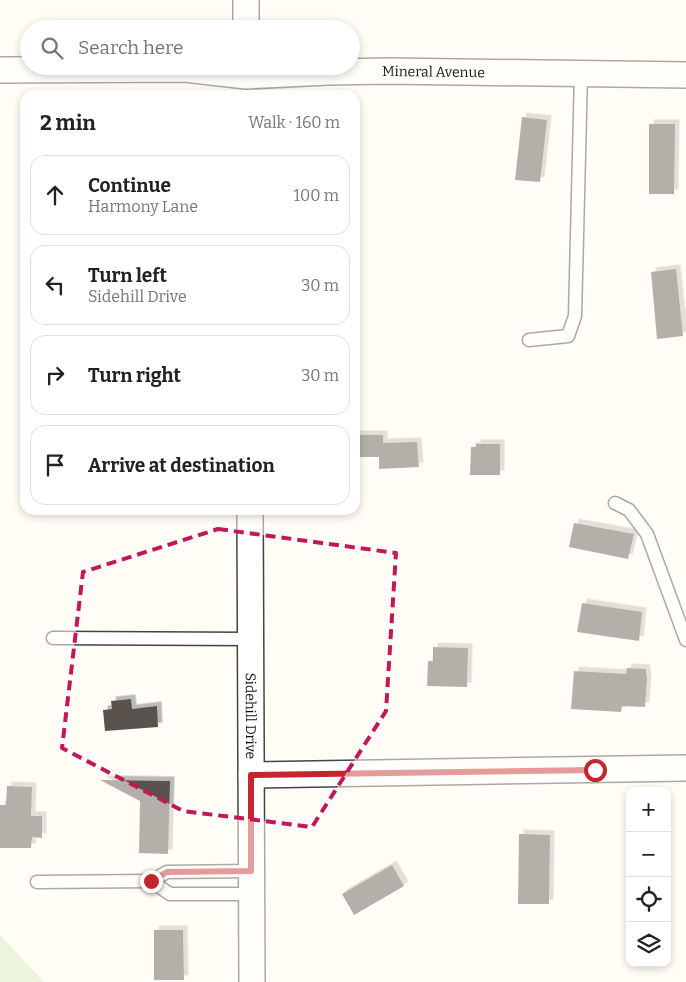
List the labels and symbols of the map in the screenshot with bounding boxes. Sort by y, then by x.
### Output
street label: Mineral Avenue [382,63,485,81]
street label: Sidehill Drive [242,673,259,759]
route start [584,759,607,782]
route end [140,870,163,893]

